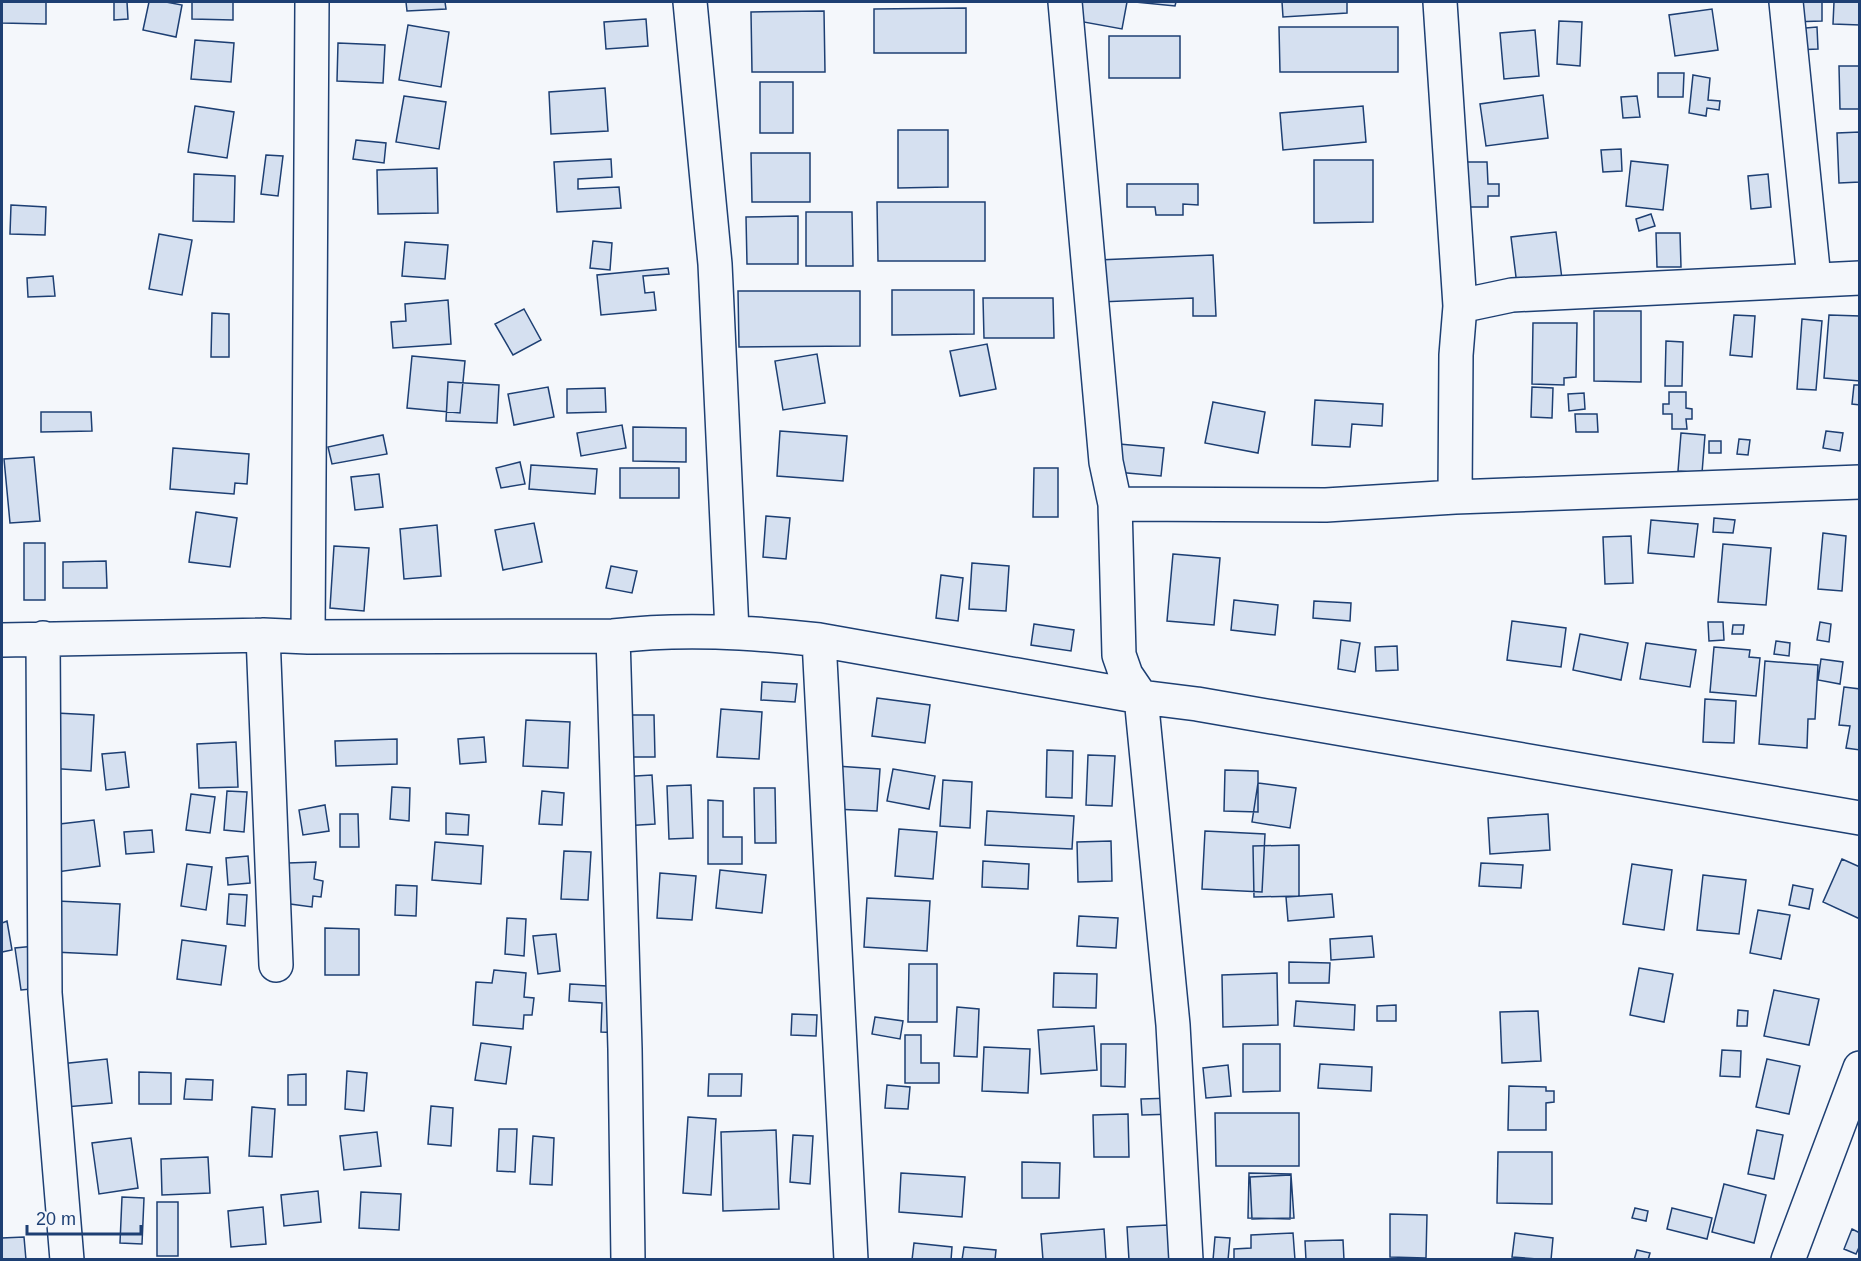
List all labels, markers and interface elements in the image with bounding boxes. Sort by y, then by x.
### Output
scale bar [27,1198,141,1236]
text: 20 m [36,1209,76,1229]

